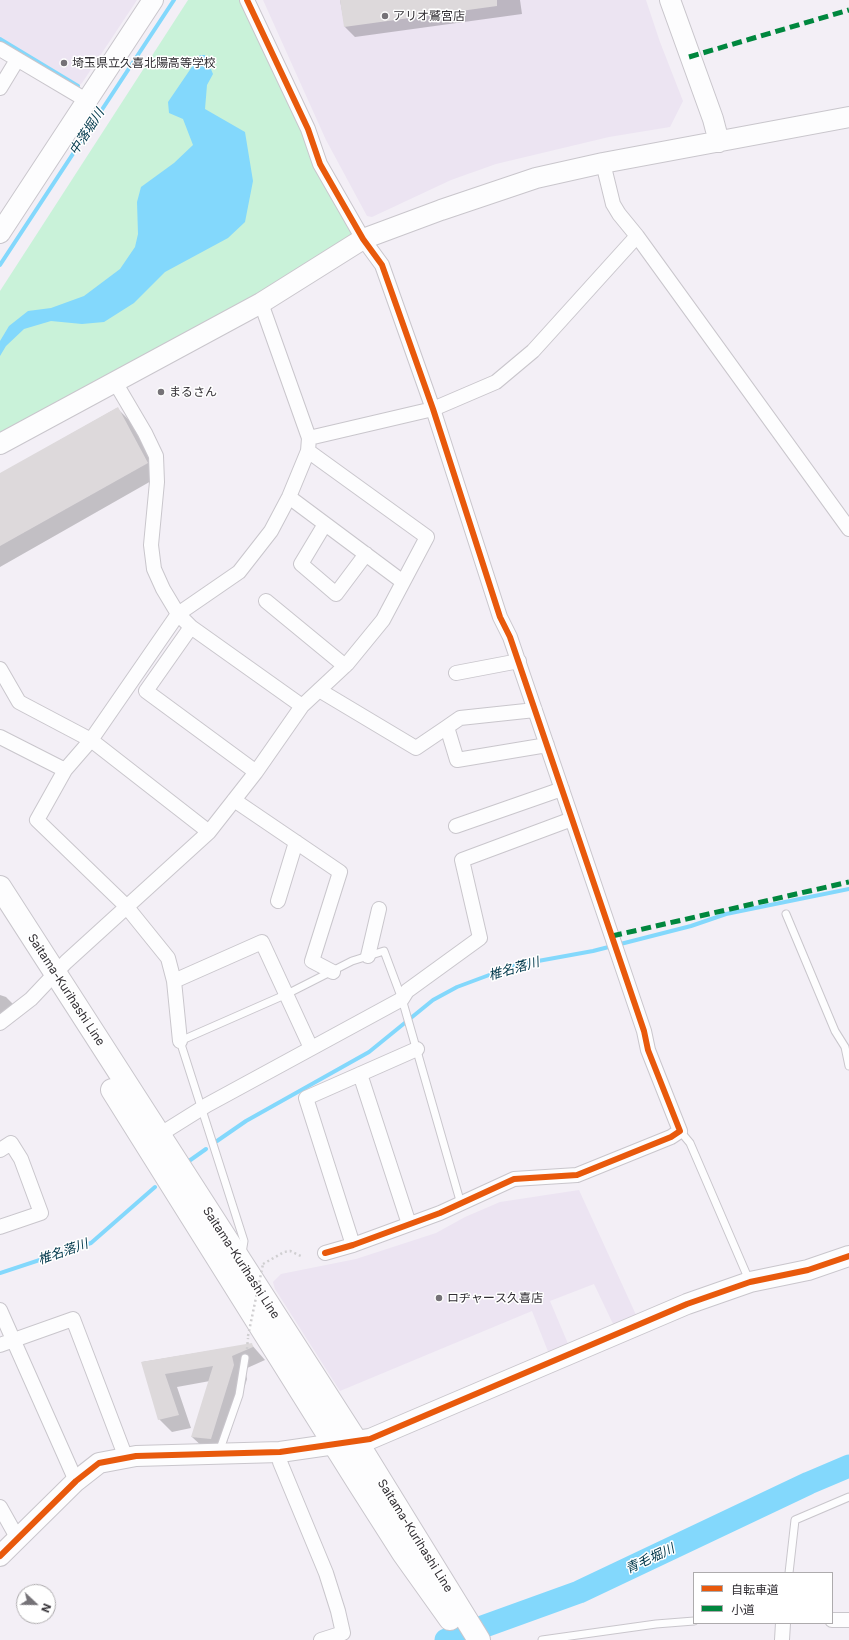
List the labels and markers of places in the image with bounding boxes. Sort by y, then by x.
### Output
place label: アリオ鷲宮店 [393,9,465,23]
marker: アリオ鷲宮店 [380,11,390,21]
place label: 埼玉県立久喜北陽高等学校 [72,56,216,70]
marker: 埼玉県立久喜北陽高等学校 [59,58,69,68]
place label: まるさん [169,385,217,399]
marker: まるさん [156,387,166,397]
place label: ロヂャース久喜店 [447,1291,543,1305]
marker: ロヂャース久喜店 [434,1293,444,1303]

